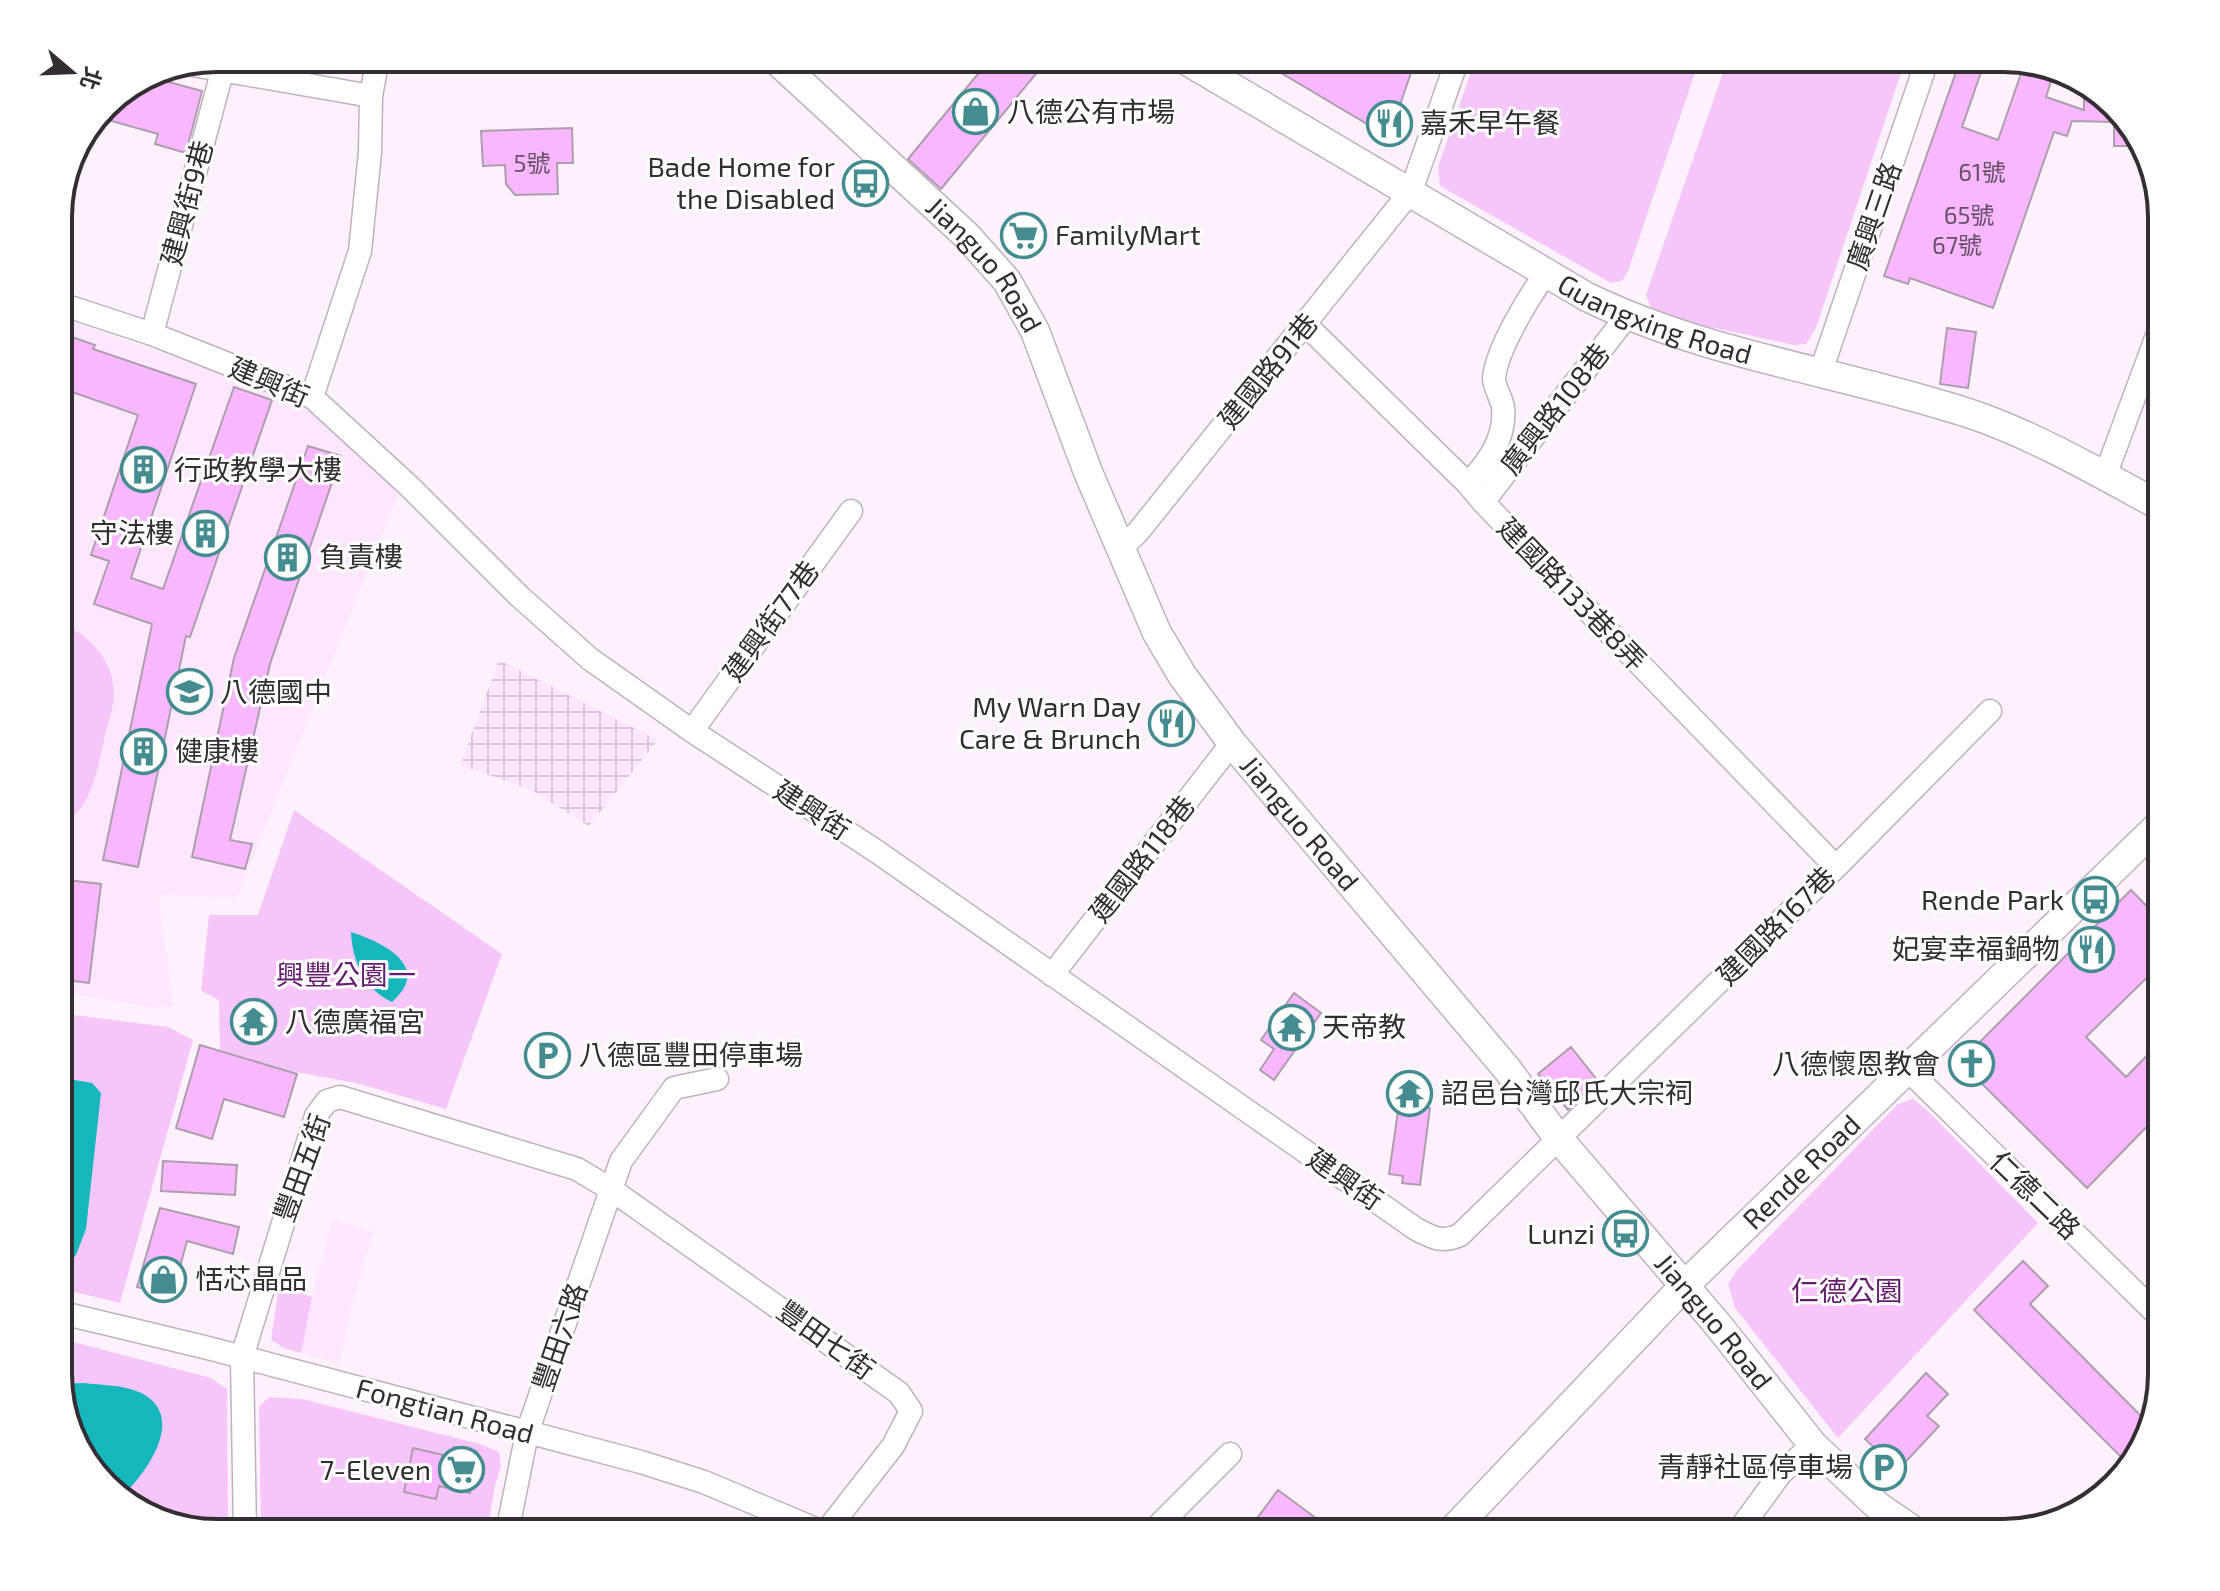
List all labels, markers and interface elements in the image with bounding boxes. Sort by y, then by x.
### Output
north arrow [32,32,112,112]
text: 北 [76,64,108,93]
shop icon: 八德公有市場 [952,88,1000,136]
place label: 八德公有市場 [1007,94,1175,128]
restaurant icon: 嘉禾早午餐 [1365,99,1413,147]
place label: 嘉禾早午餐 [1420,105,1560,139]
street label: 建興街9巷 [153,137,219,269]
house number: 5號 [514,148,550,177]
place label: Bade Home for the Disabled [647,149,835,215]
street label: 廣興三路 [1839,157,1907,274]
house number: 61號 [1958,157,2006,186]
bus stop icon: Bade Home for the Disabled [842,159,890,207]
street label: Jianguo Road [920,189,1050,338]
house number: 65號 [1944,200,1994,229]
supermarket icon: FamilyMart [1000,211,1048,259]
place label: FamilyMart [1055,217,1201,251]
house number: 67號 [1932,230,1982,259]
street label: Guangxing Road [1552,266,1756,371]
street label: 建國路91巷 [1210,306,1324,435]
street label: 廣興路108巷 [1492,336,1616,481]
street label: 建興街 [224,349,315,413]
building icon: 行政教學大樓 [119,446,167,494]
place label: 行政教學大樓 [174,452,342,486]
building icon: 守法樓 [181,509,229,557]
street label: 建國路133巷8弄 [1491,510,1654,677]
place label: 守法樓 [90,515,174,549]
building icon: 負責樓 [264,533,312,581]
place label: 負責樓 [319,539,403,573]
street label: 建興街77巷 [715,554,825,687]
school or university icon: 八德國中 [165,668,213,716]
place label: 八德國中 [220,674,332,708]
place label: My Warn Day Care & Brunch [959,689,1141,755]
restaurant icon: My Warn Day Care & Brunch [1148,699,1196,747]
building icon: 健康樓 [120,727,168,775]
place label: 健康樓 [175,733,259,767]
street label: Jianguo Road [1234,748,1367,897]
street label: 建興街 [768,772,857,846]
street label: 建國路118巷 [1081,788,1201,928]
street label: 建國路167巷 [1709,859,1842,992]
bus stop icon: Rende Park [2071,876,2119,924]
place label: Rende Park [1921,882,2064,916]
restaurant icon: 妃宴幸福鍋物 [2067,925,2115,973]
place label: 妃宴幸福鍋物 [1892,931,2060,965]
park label: 興豐公園一 [276,957,416,991]
temple icon: 八德廣福宮 [230,998,278,1046]
temple icon: 天帝教 [1267,1003,1315,1051]
place label: 八德廣福宮 [285,1004,425,1038]
place label: 天帝教 [1322,1009,1406,1043]
parking icon: 八德區豐田停車場 [524,1031,572,1079]
place label: 八德區豐田停車場 [579,1037,803,1071]
church icon: 八德懷恩教會 [1947,1040,1995,1088]
place label: 八德懷恩教會 [1772,1046,1940,1080]
temple icon: 詔邑台灣邱氏大宗祠 [1386,1069,1434,1117]
place label: 詔邑台灣邱氏大宗祠 [1441,1075,1693,1109]
street label: Rende Road [1735,1107,1867,1236]
street label: 豐田五街 [266,1109,336,1226]
street label: 建興街 [1301,1140,1390,1216]
street label: 仁德二路 [1984,1143,2088,1245]
bus stop icon: Lunzi [1602,1210,1650,1258]
place label: Lunzi [1527,1216,1595,1250]
street label: Jianguo Road [1648,1246,1780,1396]
shop icon: 恬芯晶品 [140,1255,188,1303]
place label: 恬芯晶品 [195,1261,307,1295]
park label: 仁德公園 [1791,1273,1903,1307]
street label: 豐田六路 [525,1278,593,1395]
street label: 豐田七街 [771,1293,882,1386]
street label: Fongtian Road [353,1370,538,1450]
parking icon: 青靜社區停車場 [1860,1443,1908,1491]
supermarket icon: 7-Eleven [438,1446,486,1494]
place label: 青靜社區停車場 [1657,1449,1853,1483]
place label: 7-Eleven [320,1452,431,1486]

